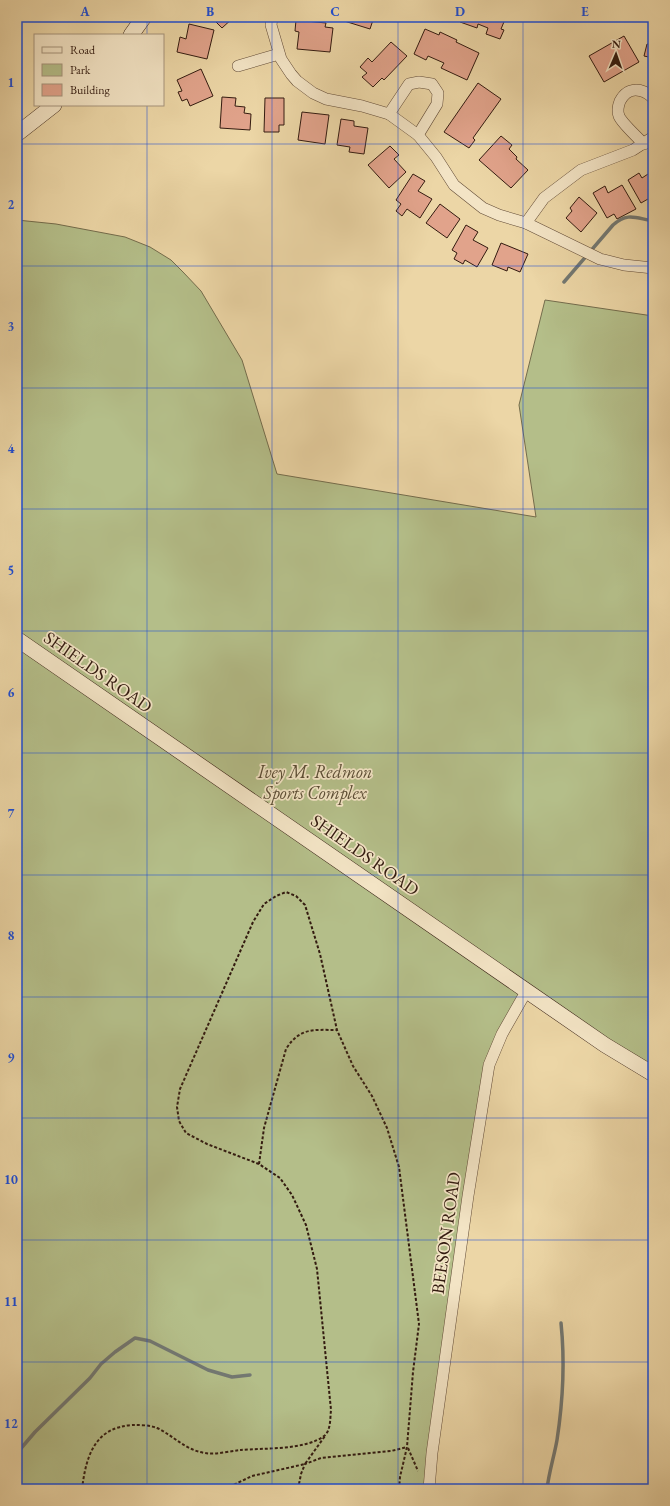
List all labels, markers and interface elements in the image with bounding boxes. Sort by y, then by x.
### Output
text: A [79,3,90,20]
text: B [206,3,214,20]
text: C [330,3,340,20]
text: D [455,3,465,20]
text: E [581,3,589,20]
legend [34,34,164,106]
north arrow [596,34,636,74]
text: N [612,37,621,51]
text: Road [70,42,96,58]
text: Park [70,62,91,78]
text: 1 [8,74,15,91]
text: Building [70,82,111,98]
text: 2 [8,196,15,213]
text: 3 [8,318,15,335]
text: 4 [8,440,15,457]
text: 5 [8,562,14,579]
street label: SHIELDS ROAD [40,626,157,718]
text: 6 [8,684,15,701]
park label: Ivey M. Redmon Sports Complex [257,760,372,805]
text: 7 [8,805,15,822]
street label: SHIELDS ROAD [307,809,424,901]
text: 8 [8,927,15,944]
text: 9 [8,1049,15,1066]
street label: BEESON ROAD [426,1170,465,1295]
text: 10 [4,1171,18,1188]
text: 11 [4,1293,18,1310]
text: 12 [4,1415,18,1432]

